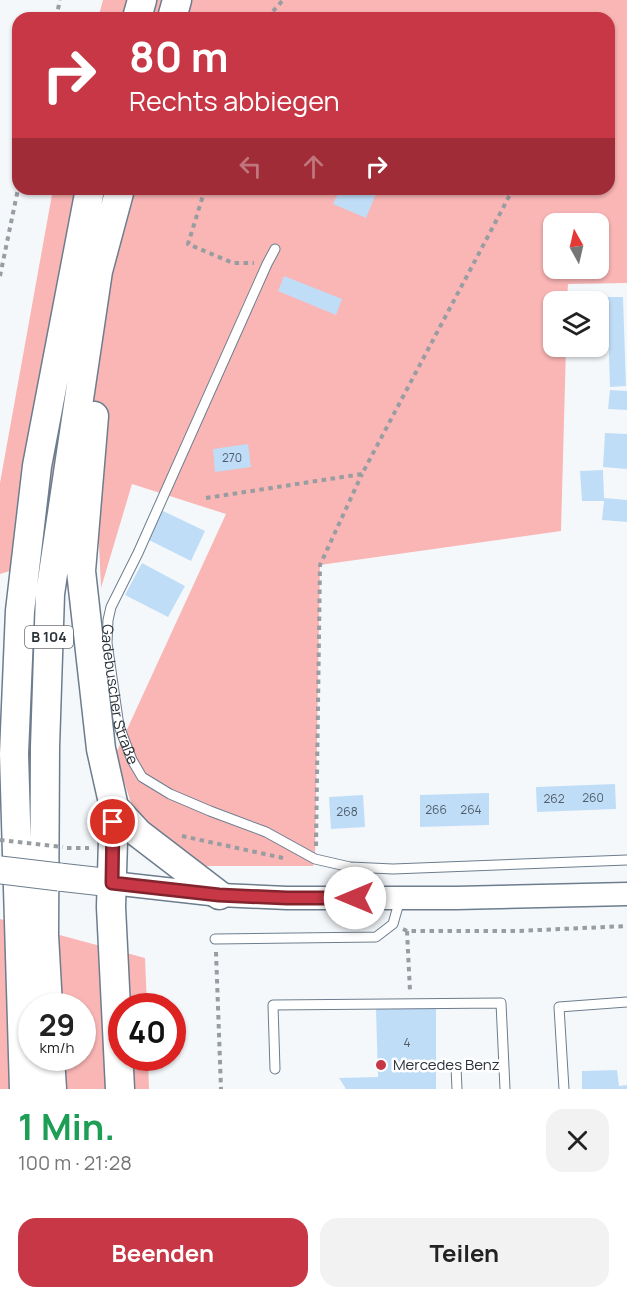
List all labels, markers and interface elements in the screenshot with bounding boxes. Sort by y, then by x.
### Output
text: 80 m [129,27,229,85]
icon: right [30,36,108,114]
text: Rechts abbiegen [129,82,340,119]
icon: left [234,150,267,183]
icon: ahead [297,150,330,183]
icon: right [360,150,393,183]
north arrow [543,213,609,279]
map controls [543,213,609,357]
button: layers [543,291,609,357]
house number: 270 [222,449,242,466]
street label: Gadebuscher Straße [97,624,144,768]
road number: B 104 [25,626,73,648]
house number: 260 [582,789,604,806]
house number: 262 [543,790,565,807]
pin [87,796,138,847]
house number: 266 [425,801,447,818]
house number: 264 [460,801,482,818]
house number: 268 [336,803,358,820]
icon: arrive [96,805,129,838]
position arrow [323,866,387,930]
speed limit sign: 40 [108,993,186,1071]
text: 29 [39,1004,75,1045]
house number: 4 [403,1034,411,1051]
text: km/h [40,1037,74,1058]
place label: Mercedes Benz [393,1054,500,1075]
marker: Mercedes Benz [374,1058,388,1072]
text: 1 Min. [18,1102,115,1151]
button: close [546,1109,609,1172]
text: 100 m · 21:28 [18,1149,132,1176]
button: Beenden [18,1218,308,1287]
button: Teilen [320,1218,609,1287]

